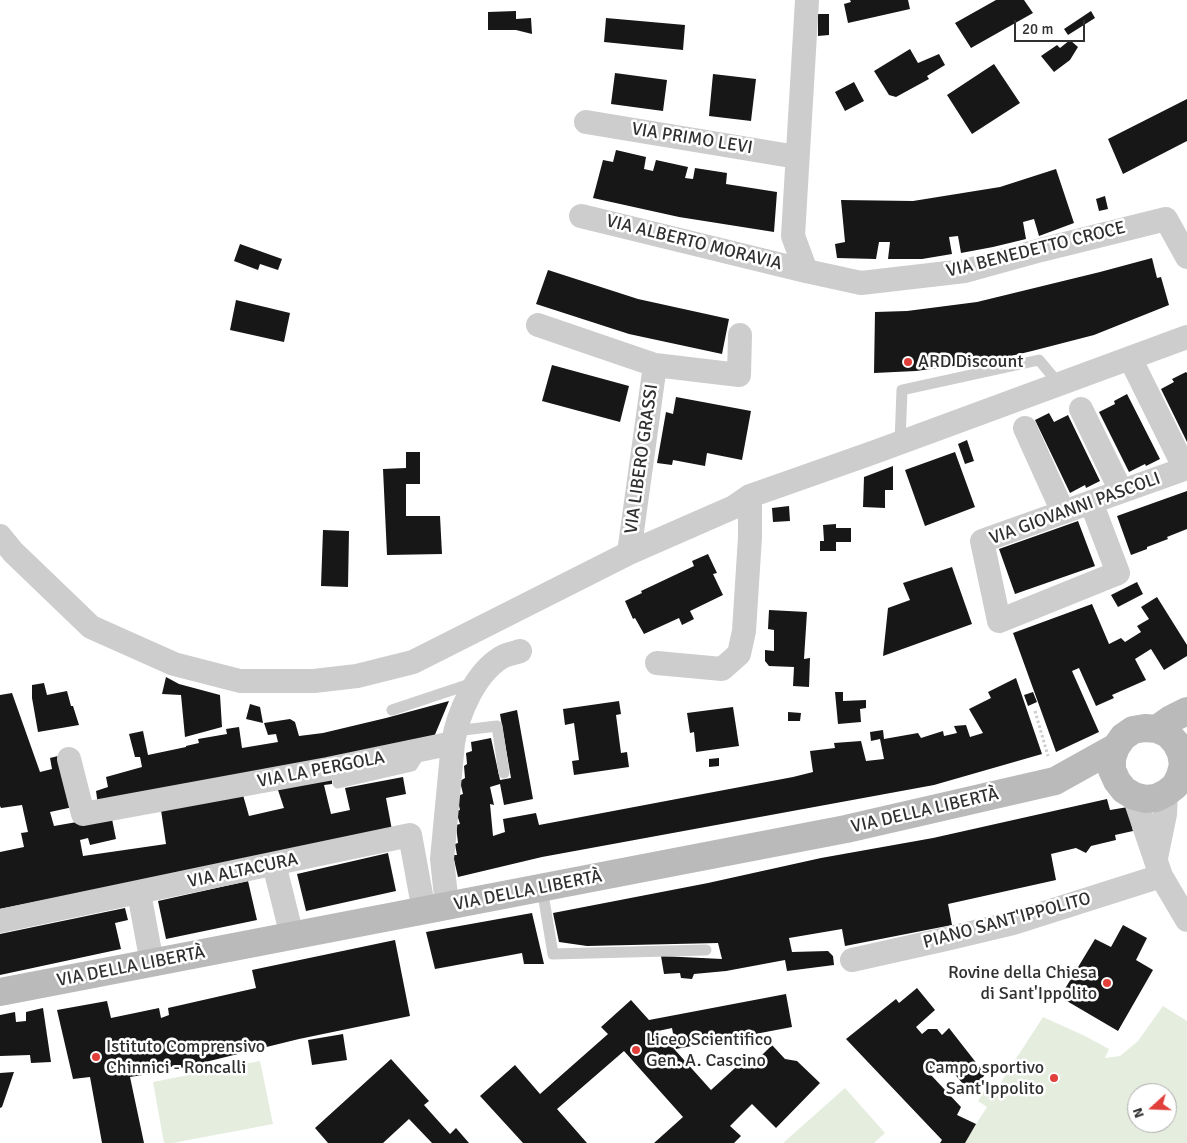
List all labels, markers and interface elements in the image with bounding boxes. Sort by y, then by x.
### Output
scale bar [1017,10,1088,42]
text: 20 m [1022,20,1053,38]
street label: VIA PRIMO LEVI [630,119,754,159]
street label: VIA ALBERTO MORAVIA [604,211,784,275]
street label: VIA BENEDETTO CROCE [944,217,1128,283]
place label: ARD Discount [918,351,1024,373]
marker: ARD Discount [902,356,914,368]
street label: VIA LIBERO GRASSI [621,383,663,535]
street label: VIA GIOVANNI PASCOLI [987,468,1163,550]
street label: VIA LA PERGOLA [255,747,387,793]
street label: VIA DELLA LIBERTÀ [849,784,1001,838]
street label: VIA ALTACURA [186,849,300,893]
street label: VIA DELLA LIBERTÀ [452,866,604,916]
street label: PIANO SANT'IPPOLITO [921,888,1093,954]
street label: VIA DELLA LIBERTÀ [55,942,207,992]
place label: Rovine della Chiesa di Sant'Ippolito [948,962,1097,1004]
marker: Rovine della Chiesa di Sant'Ippolito [1101,977,1113,989]
place label: Liceo Scientifico Gen. A. Cascino [646,1029,772,1072]
place label: Istituto Comprensivo Chinnici - Roncalli [106,1036,265,1078]
marker: Liceo Scientifico Gen. A. Cascino [630,1044,642,1056]
marker: Istituto Comprensivo Chinnici - Roncalli [90,1051,102,1063]
place label: Campo sportivo Sant'Ippolito [925,1057,1044,1100]
marker: Campo sportivo Sant'Ippolito [1048,1072,1060,1084]
north arrow [1127,1083,1177,1133]
text: N [1129,1105,1148,1120]

